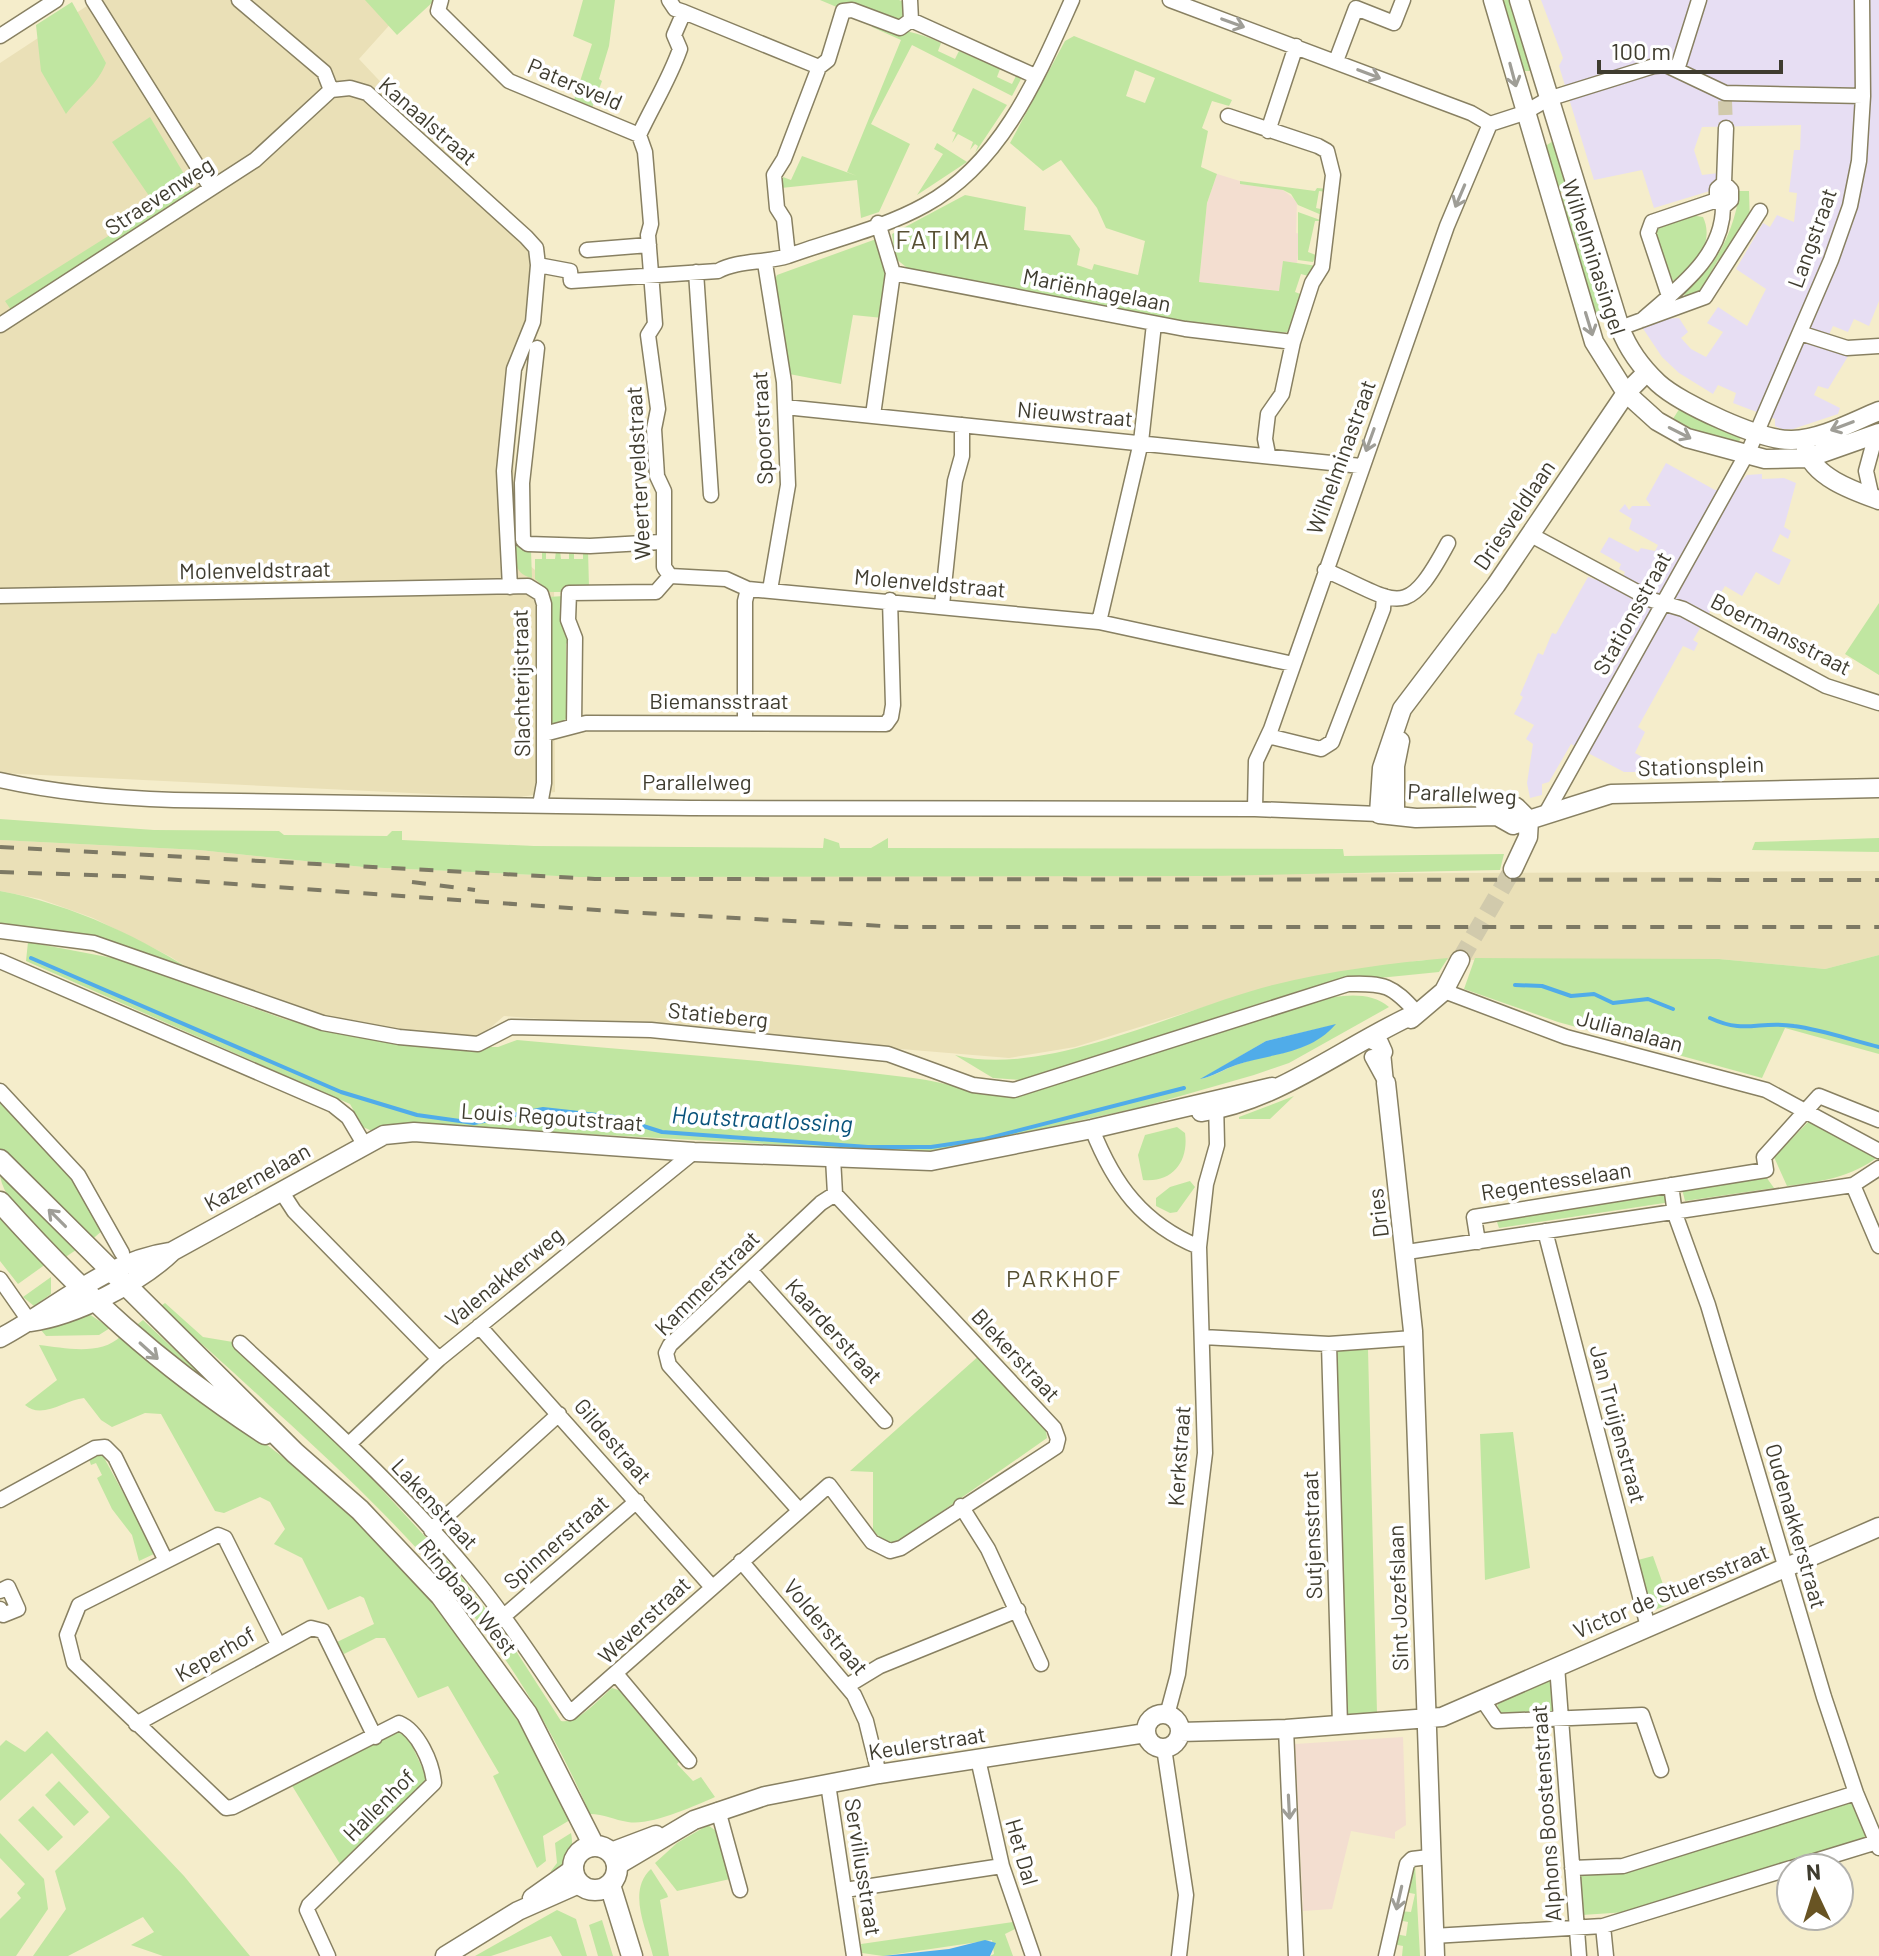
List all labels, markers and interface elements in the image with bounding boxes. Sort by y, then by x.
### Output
one-way arrow [1220,17,1245,31]
scale bar [1599,24,1781,74]
text: 100 m [1611,36,1671,65]
street label: Patersveld [524,52,627,115]
one-way arrow [1507,62,1522,88]
one-way arrow [1356,68,1381,82]
street label: Kanaalstraat [374,71,483,170]
street label: Straevenweg [99,151,218,240]
street label: Wilhelminasingel [1558,176,1632,338]
one-way arrow [1451,183,1466,208]
street label: Langstraat [1781,184,1841,291]
district label: FATIMA [895,223,991,254]
street label: Mariënhagelaan [1021,262,1173,316]
one-way arrow [1583,311,1597,336]
street label: Spoorstraat [745,371,777,486]
street label: Wilhelminastraat [1300,376,1380,537]
street label: Weerterveldstraat [619,386,655,561]
street label: Nieuwstraat [1016,395,1134,431]
one-way arrow [1830,420,1855,434]
one-way arrow [1667,426,1691,442]
one-way arrow [1362,427,1377,452]
street label: Driesveldlaan [1467,455,1559,574]
street label: Stationsstraat [1587,546,1676,679]
street label: Molenveldstraat [179,555,331,583]
street label: Molenveldstraat [853,562,1007,602]
street label: Boermansstraat [1707,587,1856,680]
street label: Slachterijstraat [506,609,534,757]
street label: Biemansstraat [649,687,789,713]
street label: Stationsplein [1637,750,1765,780]
street label: Parallelweg [642,768,752,794]
street label: Parallelweg [1407,777,1517,809]
street label: Statieberg [667,996,769,1032]
street label: Julianalaan [1574,1003,1686,1057]
street label: Louis Regoutstraat [460,1097,644,1135]
water label: Houtstraatlossing [671,1099,854,1138]
street label: Kazernelaan [199,1136,314,1216]
street label: Regentesselaan [1479,1155,1633,1205]
street label: Dries [1361,1187,1393,1239]
one-way arrow [48,1209,67,1228]
street label: Valenakkerweg [439,1221,568,1332]
street label: Kammerstraat [648,1224,764,1340]
district label: PARKHOF [1006,1263,1122,1292]
street label: Kaarderstraat [781,1272,889,1388]
street label: Blekerstraat [967,1302,1066,1406]
one-way arrow [138,1342,158,1360]
street label: Jan Truijenstraat [1585,1342,1653,1506]
street label: Gildestraat [570,1392,658,1488]
street label: Kerkstraat [1162,1405,1194,1507]
street label: Oudenakkerstraat [1761,1440,1833,1611]
street label: Lakenstraat [387,1452,484,1554]
street label: Sutjensstraat [1296,1470,1326,1600]
street label: Spinnerstraat [497,1489,613,1594]
street label: Sint Jozefslaan [1381,1525,1413,1672]
street label: Ringbaan West [414,1533,523,1660]
street label: Victor de Stuersstraat [1569,1537,1772,1643]
street label: Weverstraat [592,1570,695,1668]
street label: Volderstraat [779,1573,875,1680]
street label: Keperhof [170,1620,259,1686]
street label: Alphons Boostenstraat [1524,1704,1566,1923]
street label: Keulerstraat [866,1720,987,1764]
street label: Hallenhof [337,1763,420,1846]
one-way arrow [1282,1793,1297,1820]
street label: Serviliusstraat [840,1796,888,1937]
street label: Het Dal [1001,1815,1045,1888]
north arrow [1775,1852,1855,1932]
text: N [1805,1858,1822,1885]
one-way arrow [1391,1885,1406,1910]

